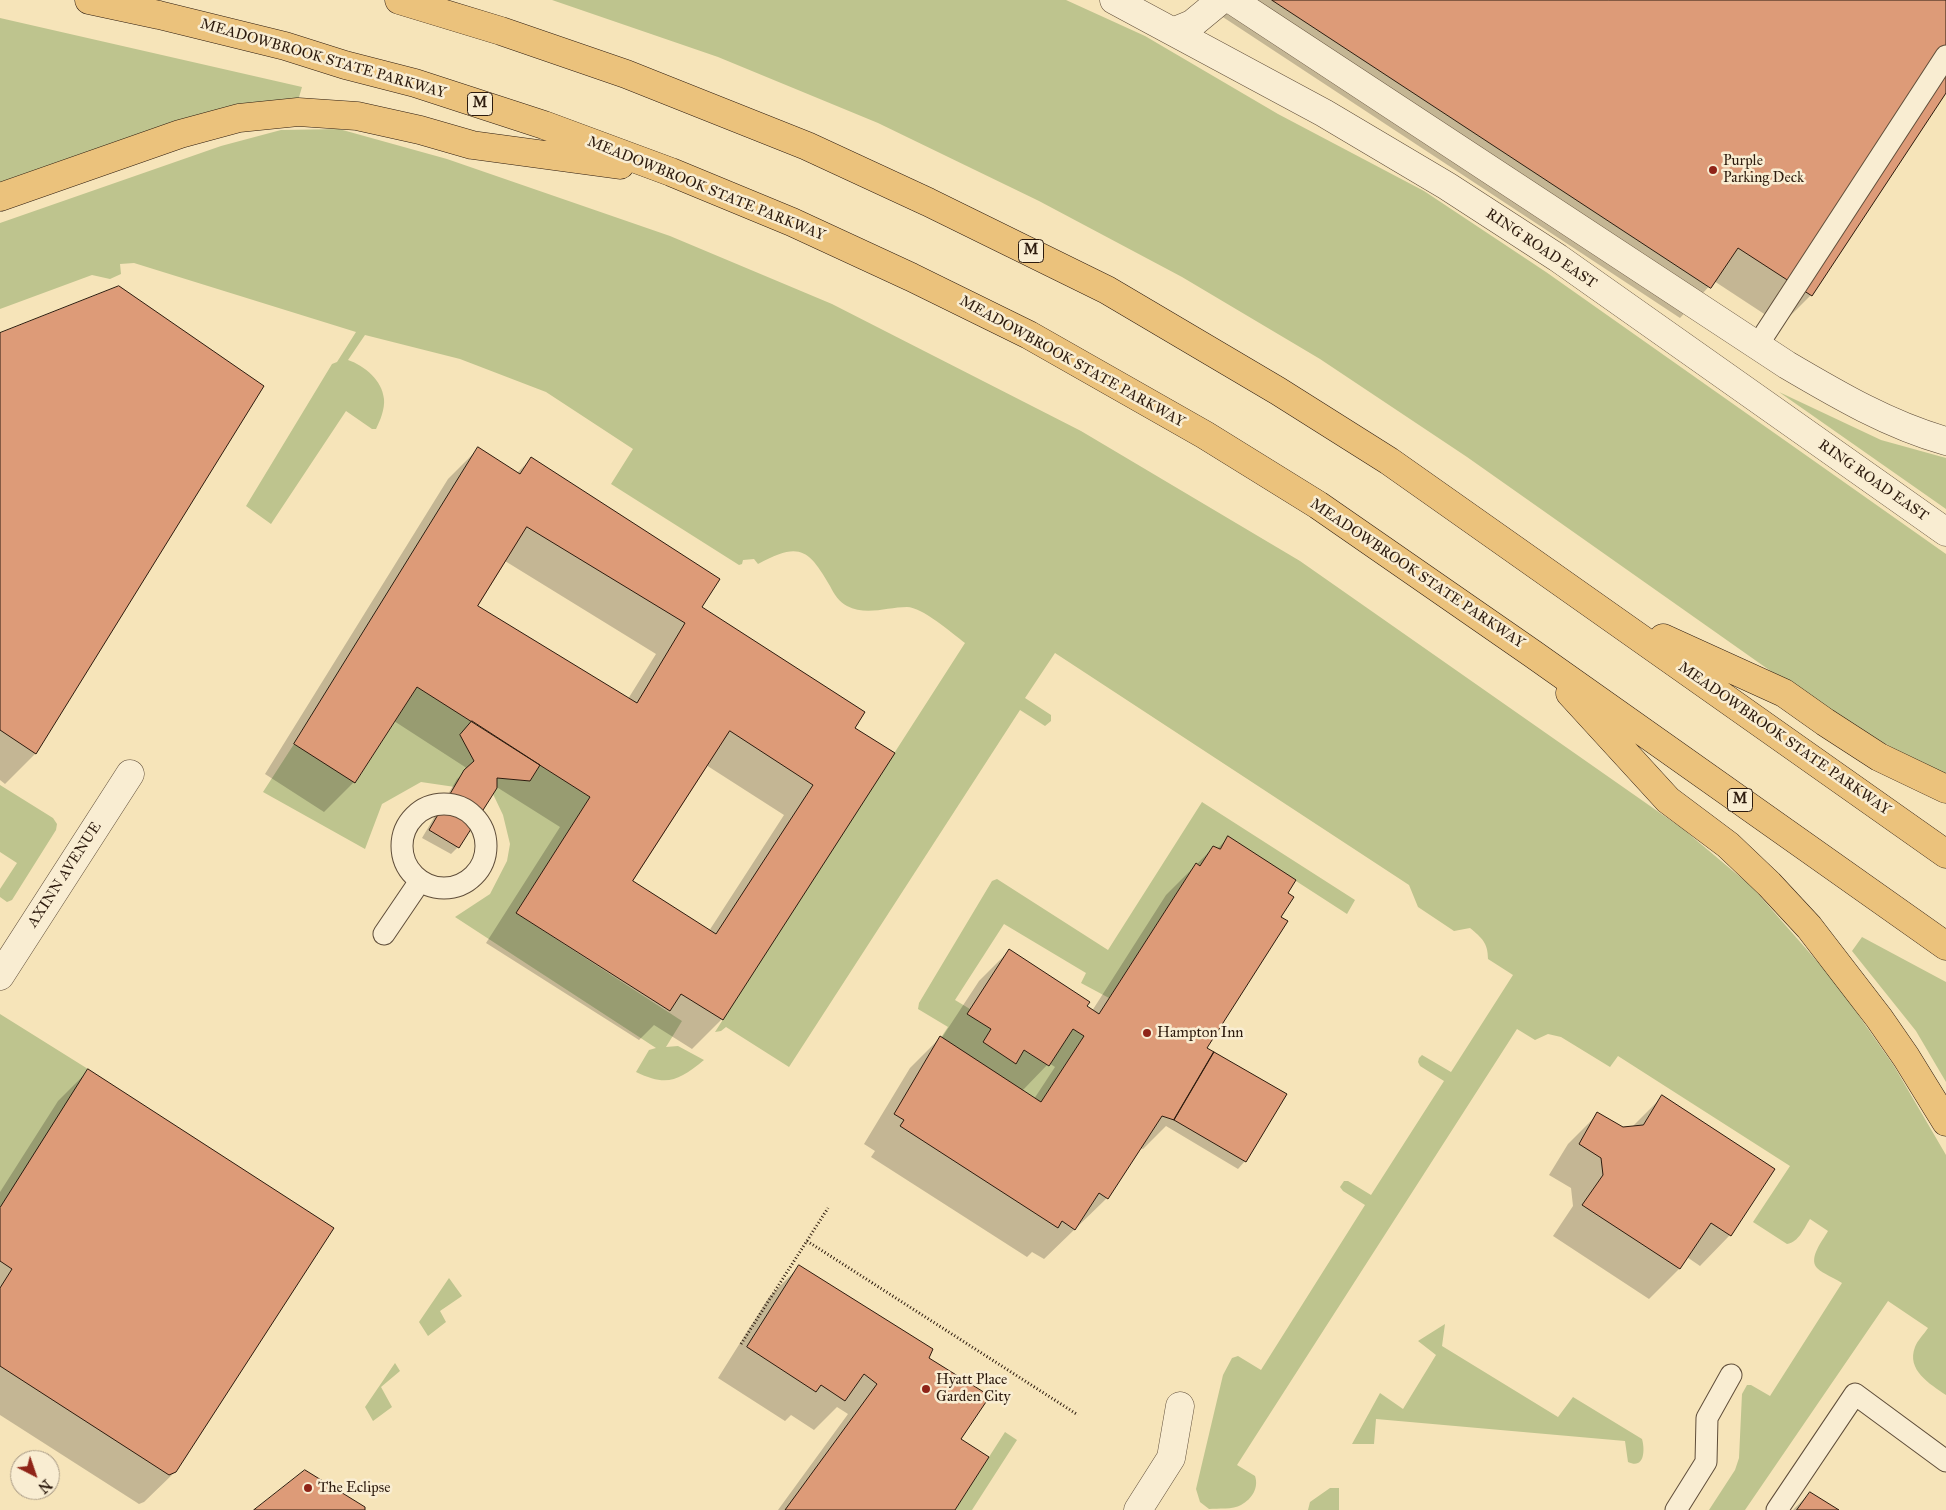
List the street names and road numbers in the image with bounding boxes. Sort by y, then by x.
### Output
street label: MEADOWBROOK STATE PARKWAY [198,15,448,103]
road number: M [468,92,492,116]
street label: MEADOWBROOK STATE PARKWAY [584,133,828,245]
street label: RING ROAD EAST [1482,205,1600,293]
road number: M [1018,240,1044,262]
street label: MEADOWBROOK STATE PARKWAY [956,292,1188,432]
street label: RING ROAD EAST [1815,436,1931,526]
street label: MEADOWBROOK STATE PARKWAY [1306,495,1528,653]
street label: MEADOWBROOK STATE PARKWAY [1674,659,1894,819]
road number: M [1728,788,1752,812]
street label: AXINN AVENUE [24,819,106,931]

